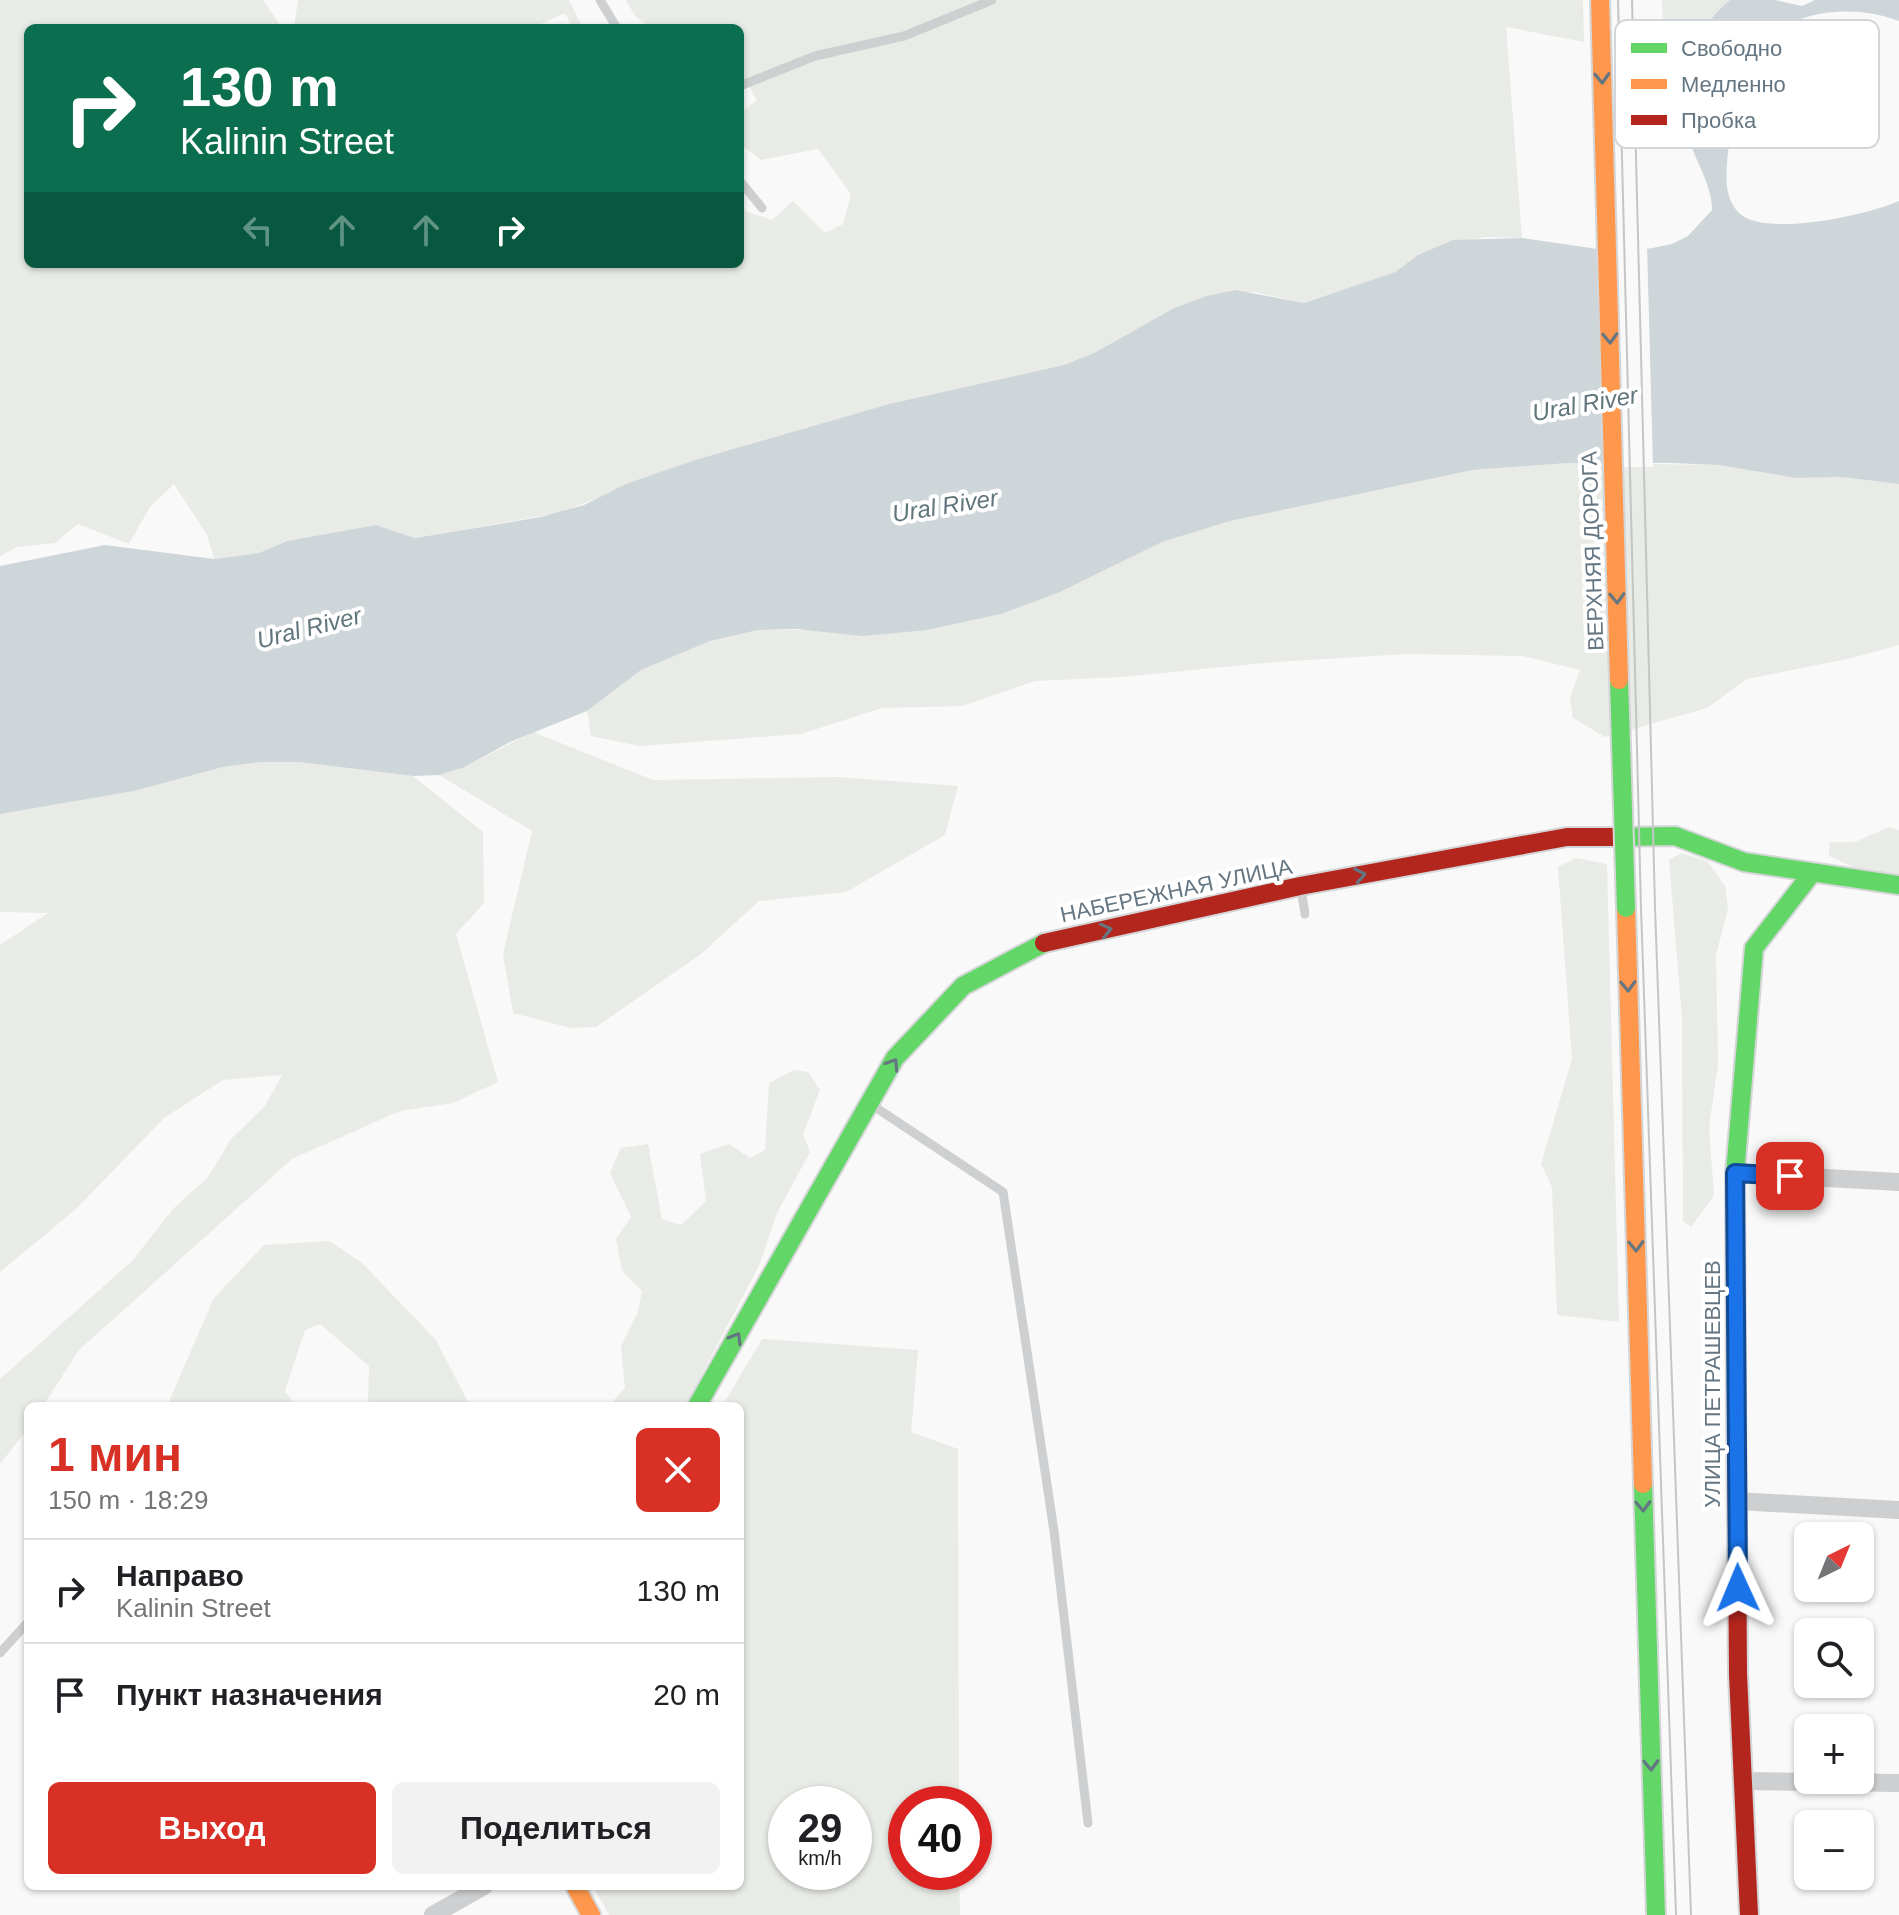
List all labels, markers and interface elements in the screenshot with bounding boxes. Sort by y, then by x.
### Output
legend [1615,20,1879,148]
text: Свободно [1681,36,1782,61]
text: 130 m [180,55,339,118]
icon: right [48,56,152,160]
one-way arrow [1594,72,1611,85]
text: Медленно [1681,72,1786,97]
text: Пробка [1681,108,1757,133]
text: Kalinin Street [180,121,394,162]
icon: left [236,208,280,252]
icon: ahead [320,208,364,252]
icon: ahead [404,208,448,252]
icon: right [488,208,532,252]
one-way arrow [1601,332,1618,345]
water label: Ural River [1530,381,1641,426]
street label: ВЕРХНЯЯ ДОРОГА [1577,450,1608,651]
water label: Ural River [890,484,1001,527]
one-way arrow [1608,592,1626,605]
water label: Ural River [254,601,365,654]
street label: НАБЕРЕЖНАЯ УЛИЦА [1058,854,1295,927]
one-way arrow [1353,868,1367,885]
one-way arrow [1098,922,1112,939]
one-way arrow [1619,980,1637,993]
one-way arrow [883,1058,898,1073]
pin [1756,1142,1824,1210]
icon: arrive [1768,1154,1812,1198]
one-way arrow [1627,1240,1644,1253]
street label: УЛИЦА ПЕТРАШЕВЦЕВ [1700,1260,1725,1508]
one-way arrow [726,1332,742,1347]
text: 1 мин [48,1428,182,1481]
button: close [636,1428,720,1512]
text: 150 m · 18:29 [48,1485,208,1515]
one-way arrow [1635,1500,1652,1513]
north arrow [1794,1522,1874,1602]
map controls [1794,1522,1874,1890]
position arrow [1696,1546,1780,1630]
text: Направо [116,1559,244,1592]
icon: right [48,1569,92,1613]
text: 130 m [637,1574,720,1607]
text: Kalinin Street [116,1593,271,1623]
button: search [1794,1618,1874,1698]
icon: arrive [48,1673,92,1717]
text: Пункт назначения [116,1678,383,1711]
text: 20 m [653,1678,720,1711]
button: + [1794,1714,1874,1794]
one-way arrow [1643,1759,1660,1772]
button: Выход [48,1782,376,1874]
button: Поделиться [392,1782,720,1874]
speed limit sign: 40 [888,1786,992,1890]
text: 29 [798,1806,842,1850]
button: − [1794,1810,1874,1890]
text: km/h [798,1847,842,1869]

